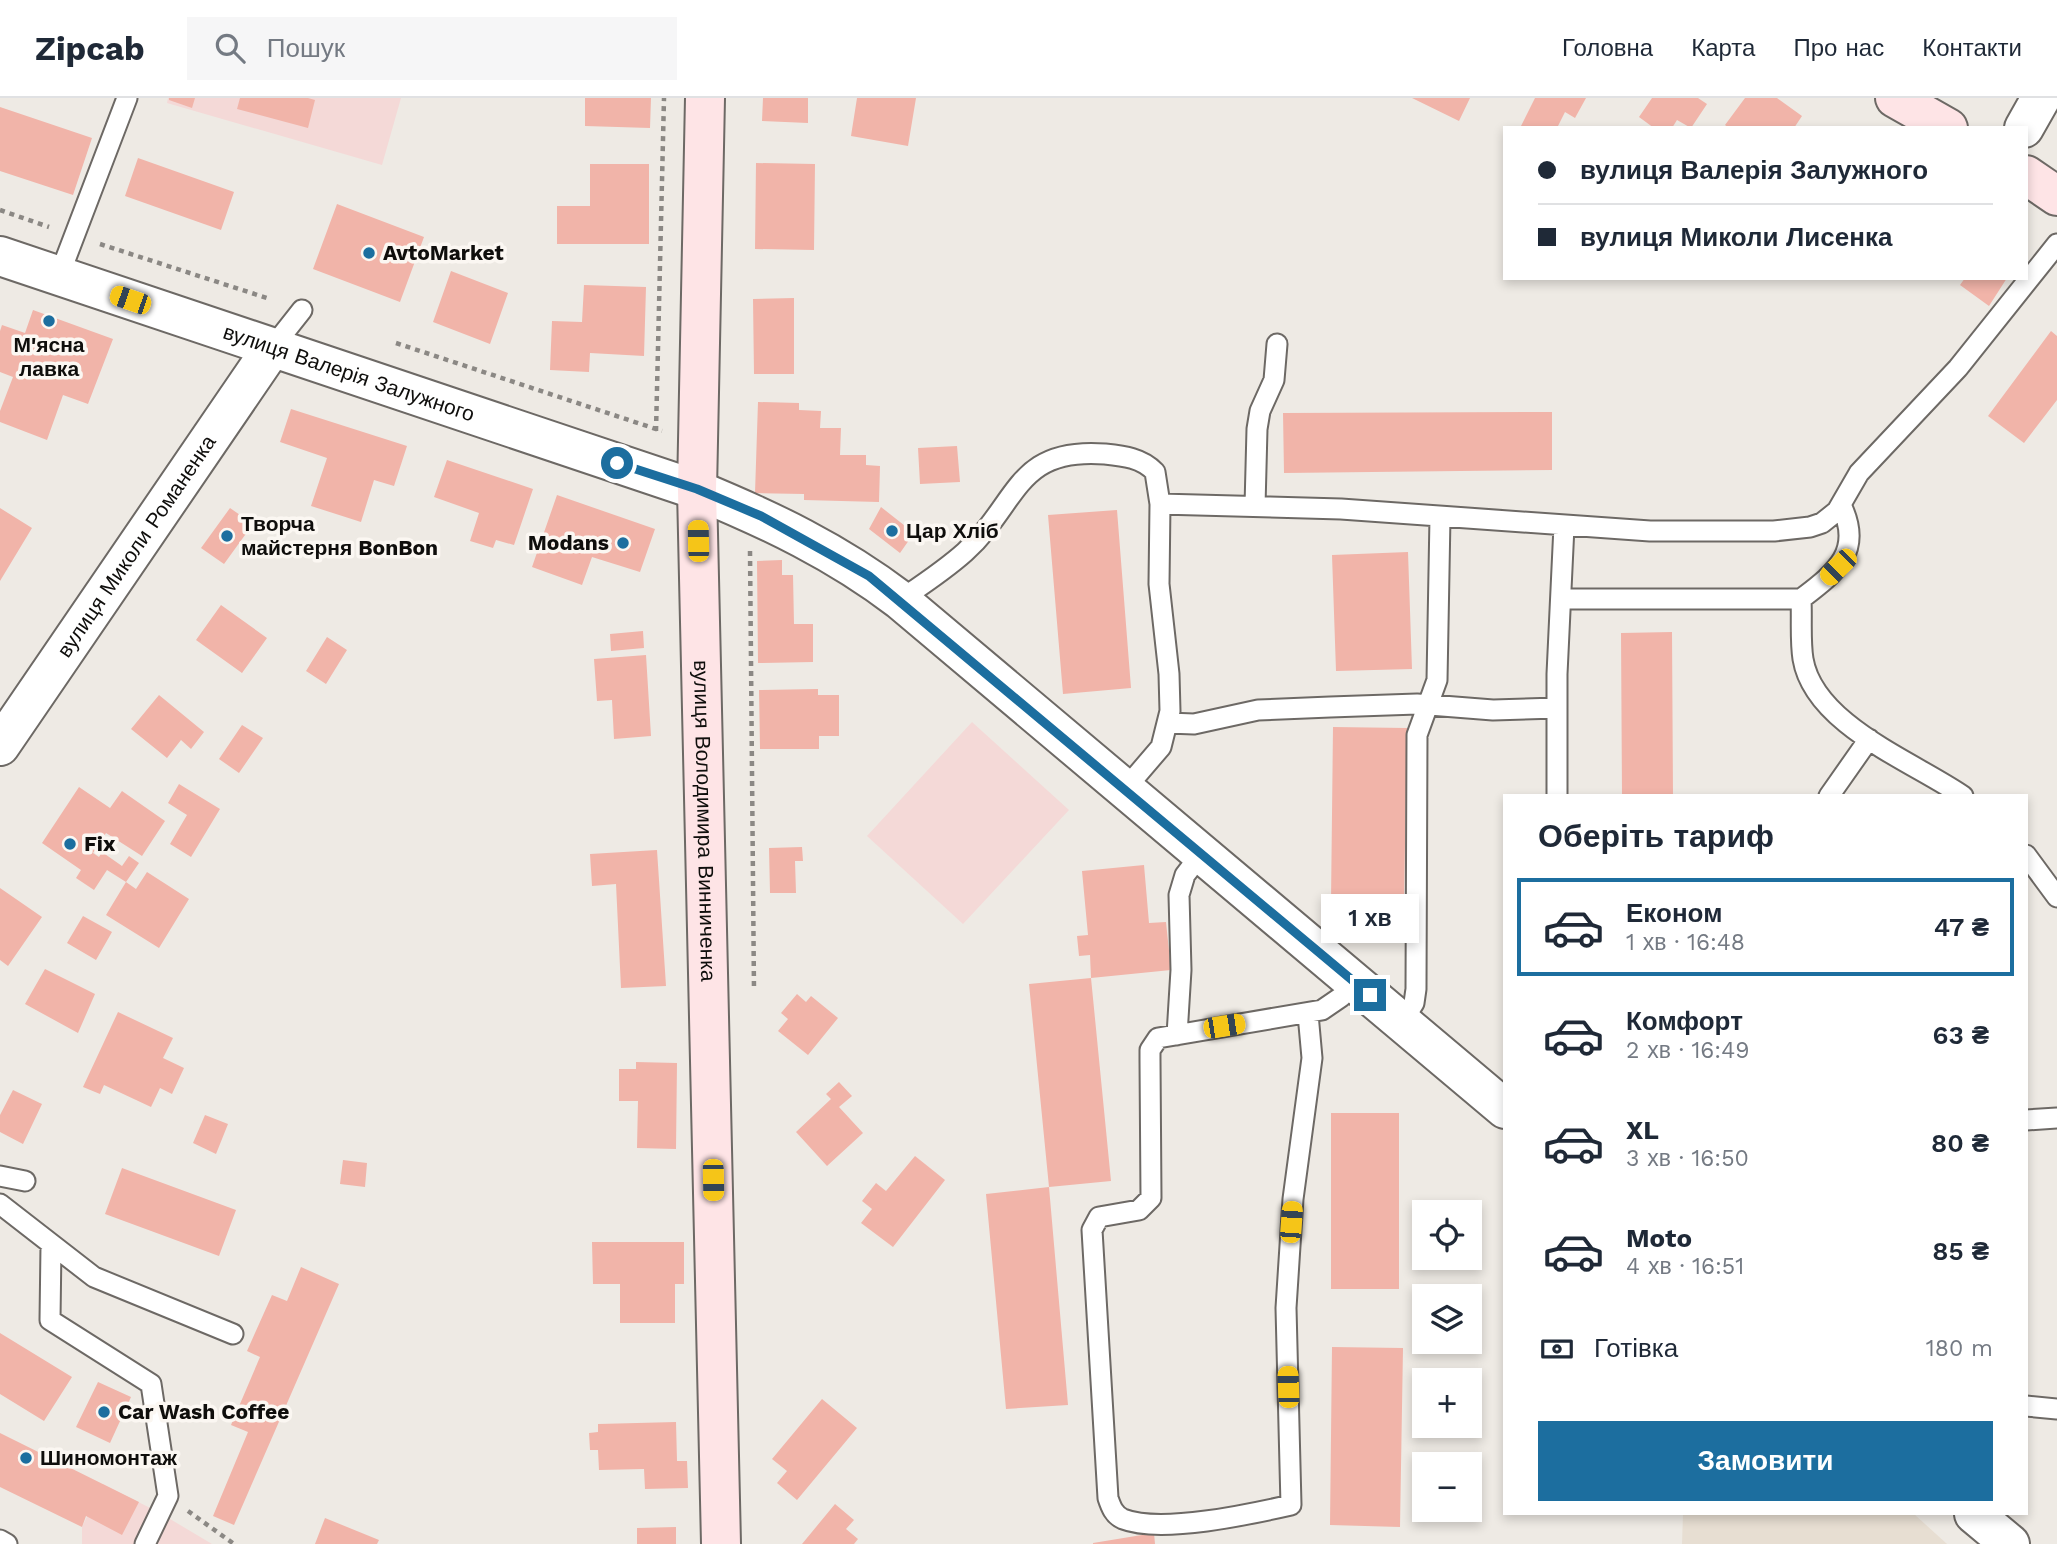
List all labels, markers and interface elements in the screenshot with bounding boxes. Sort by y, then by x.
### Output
search box [187,17,677,80]
text: Zipcab [35,29,145,68]
icon: search [211,29,249,67]
text: Пошук [267,33,345,63]
text: Головна [1562,34,1653,62]
text: Карта [1691,34,1755,62]
text: Про нас [1793,34,1884,62]
text: Контакти [1922,34,2022,62]
text: вулиця Валерія Залужного [1580,155,1928,185]
text: вулиця Миколи Лисенка [1580,222,1892,252]
place label: AvtoMarket [383,240,504,265]
marker: AvtoMarket [361,245,377,261]
car [107,283,154,317]
marker: М'ясна лавка [41,313,57,329]
street label: вулиця Валерія Залужного [220,319,478,426]
place label: М'ясна лавка [13,332,85,381]
street label: вулиця Миколи Романенка [51,430,221,662]
route start [601,447,633,479]
place label: Творча майстерня BonBon [241,511,438,560]
place label: Цар Хліб [906,518,999,543]
car [688,520,709,562]
marker: Цар Хліб [884,523,900,539]
marker: Творча майстерня BonBon [219,528,235,544]
place label: Modans [528,530,609,555]
marker: Modans [615,535,631,551]
car [1816,545,1861,589]
street label: вулиця Володимира Винниченка [689,660,721,982]
text: Оберіть тариф [1538,817,1774,855]
place label: Fix [84,831,116,856]
marker: Fix [62,836,78,852]
callout: 1 хв [1321,894,1419,942]
icon: car [1542,896,1605,959]
text: Економ [1626,898,1722,928]
text: 1 хв [1348,905,1392,932]
text: 47 ₴ [1934,912,1989,942]
text: 1 хв · 16:48 [1626,929,1745,956]
route end [1354,979,1386,1011]
icon: car [1542,1004,1605,1067]
text: Комфорт [1626,1006,1743,1036]
car [1202,1012,1247,1040]
text: 63 ₴ [1932,1020,1989,1050]
text: 2 хв · 16:49 [1626,1037,1749,1064]
icon: car [1542,1112,1605,1175]
text: XL [1626,1115,1659,1145]
text: 80 ₴ [1931,1128,1989,1158]
text: 3 хв · 16:50 [1626,1145,1749,1172]
car [703,1159,724,1201]
car [1280,1200,1303,1244]
map controls [1412,1200,1482,1522]
button: locate [1412,1200,1482,1270]
icon: car [1542,1220,1605,1283]
text: Moto [1626,1223,1692,1253]
text: 85 ₴ [1932,1236,1989,1266]
text: 4 хв · 16:51 [1626,1253,1744,1280]
button: layers [1412,1284,1482,1354]
icon: cash [1538,1330,1576,1368]
text: Готівка [1594,1333,1678,1363]
text: 180 m [1926,1335,1993,1362]
car [1277,1366,1300,1408]
button: + [1412,1368,1482,1438]
place label: Car Wash Coffee [118,1399,289,1424]
marker: Car Wash Coffee [96,1404,112,1420]
button: Замовити [1538,1421,1993,1501]
place label: Шиномонтаж [40,1445,178,1470]
marker: Шиномонтаж [18,1450,34,1466]
button: − [1412,1452,1482,1522]

